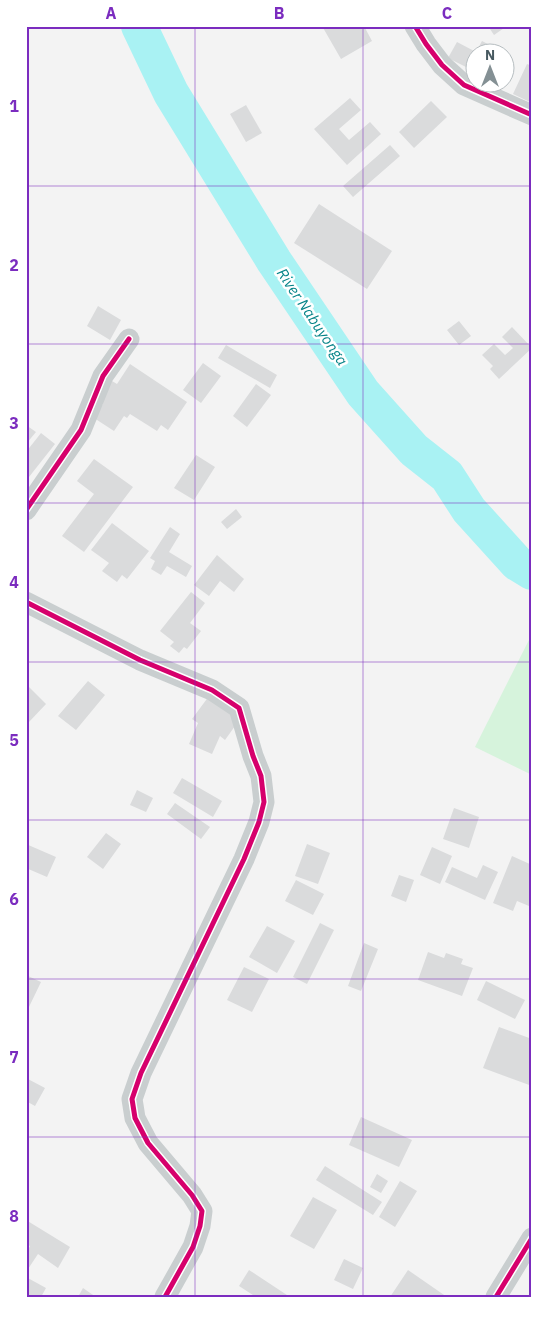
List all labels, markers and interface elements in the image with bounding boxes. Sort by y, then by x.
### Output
text: A [106,3,117,23]
text: B [274,3,285,23]
text: C [442,3,452,23]
north arrow [466,42,516,92]
text: N [485,46,495,64]
text: 1 [9,96,19,116]
text: 2 [9,255,19,275]
water label: River Nabuyonga [273,264,352,369]
text: 3 [9,413,19,433]
text: 4 [9,572,19,592]
text: 5 [9,730,19,750]
text: 6 [9,889,19,909]
text: 7 [9,1047,19,1067]
text: 8 [9,1206,19,1226]

